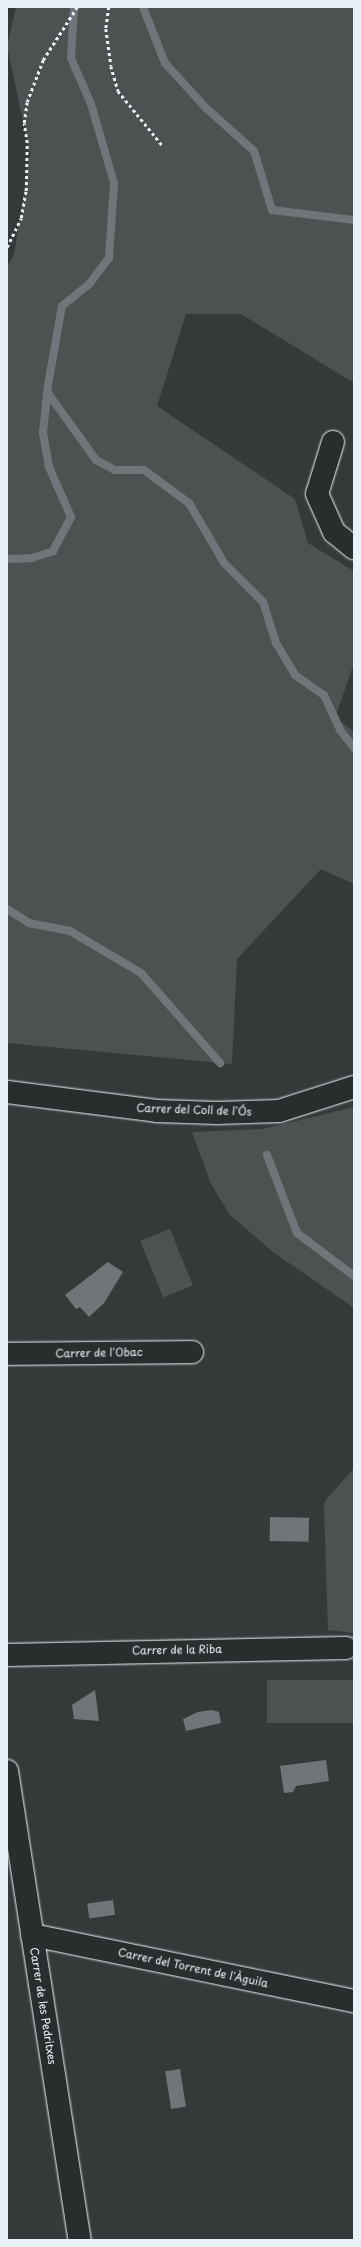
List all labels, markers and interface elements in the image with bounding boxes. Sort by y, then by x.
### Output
street label: Carrer del Coll de l'Ós [135,1101,253,1119]
street label: Carrer de l'Obac [55,1346,143,1360]
street label: Carrer de la Riba [131,1643,223,1657]
street label: Carrer del Torrent de l'Àguila [116,1945,270,1991]
street label: Carrer de les Pedritxes [27,1946,59,2066]

